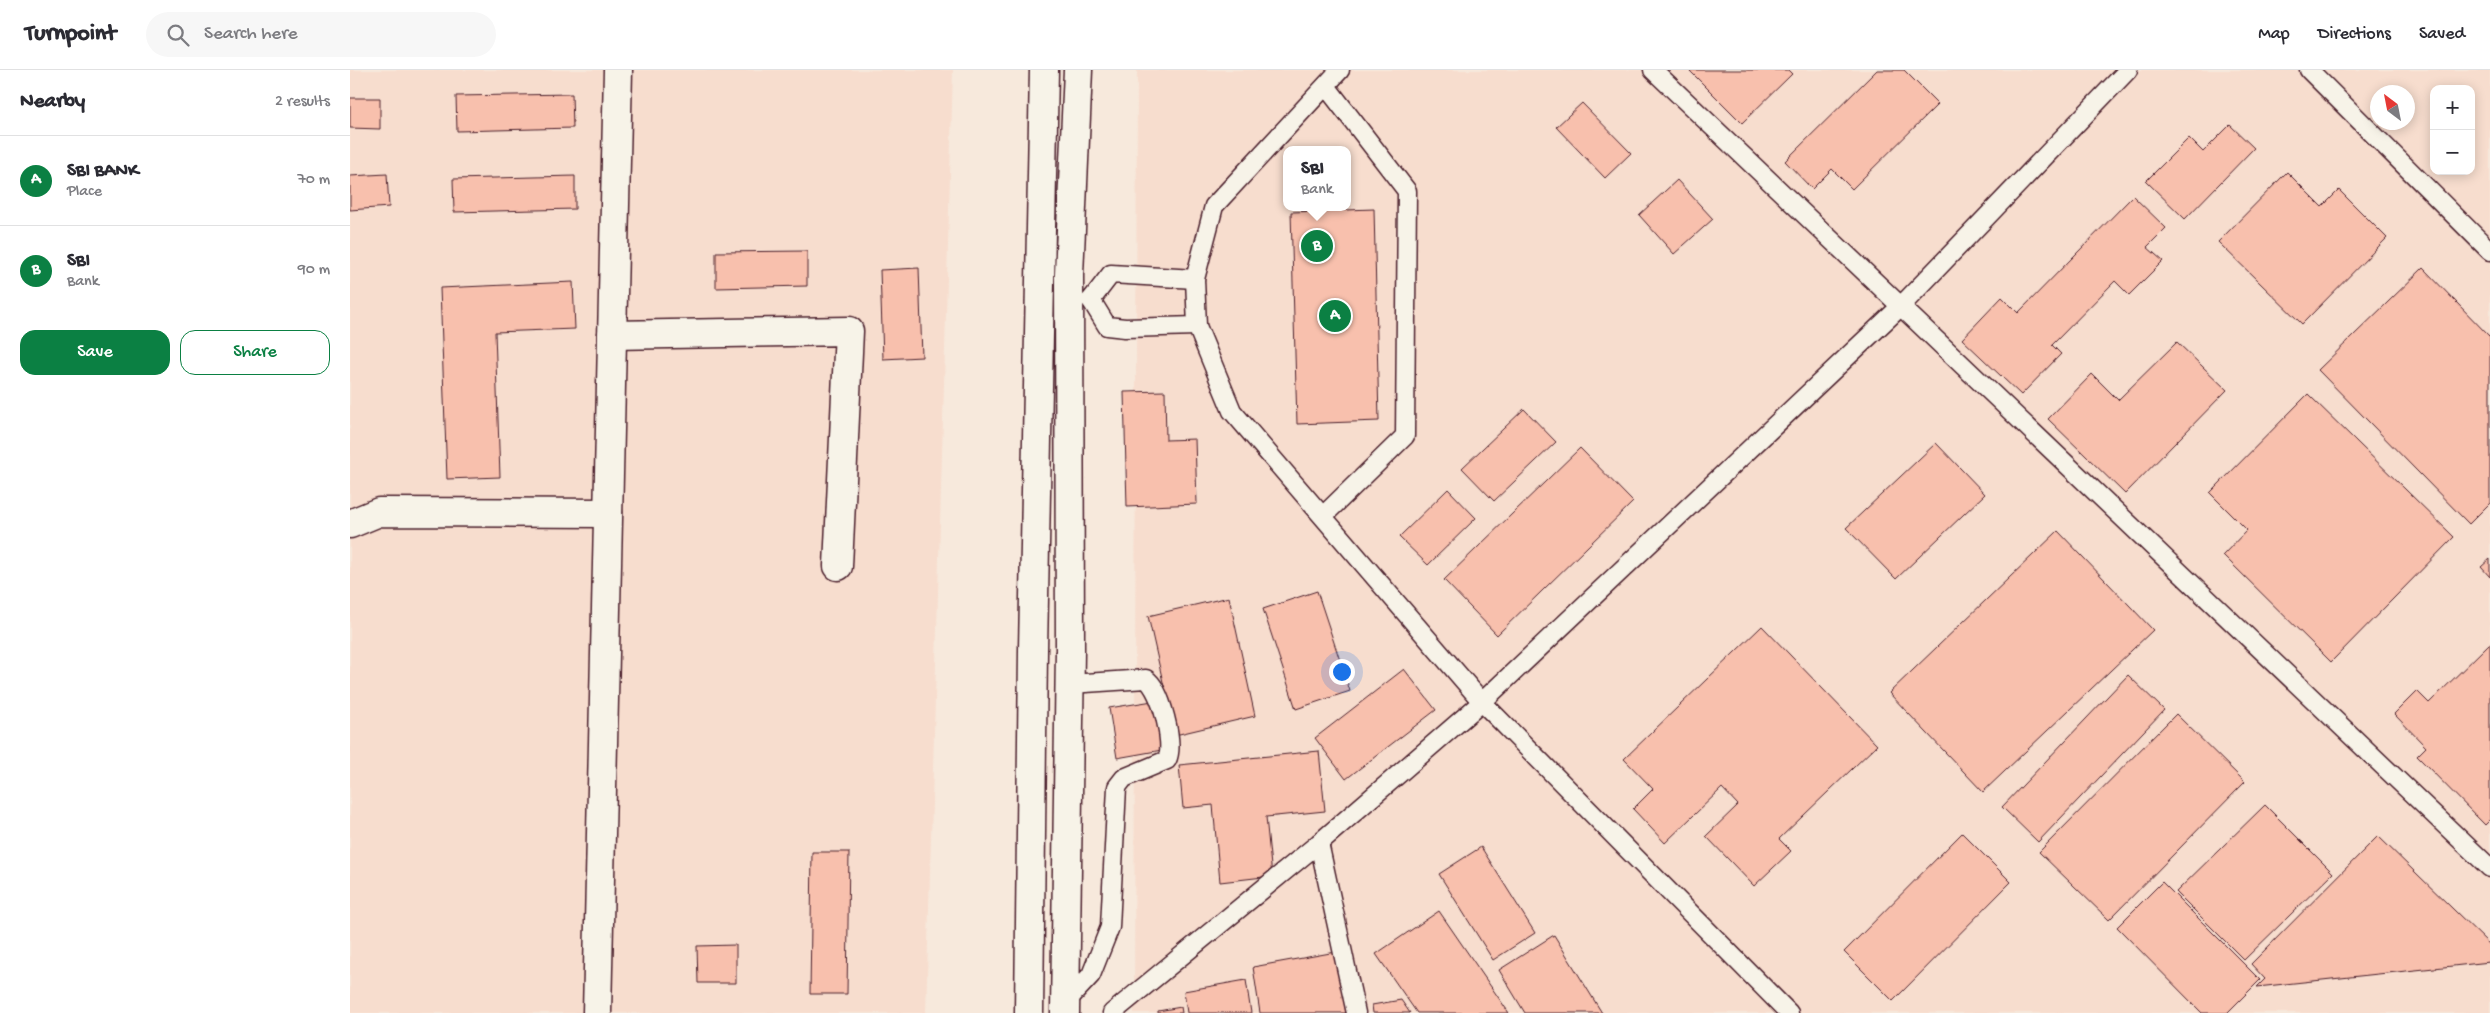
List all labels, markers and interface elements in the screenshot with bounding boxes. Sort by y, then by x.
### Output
search box [146,12,496,57]
text: Turnpoint [25,20,116,49]
icon: search [164,21,192,49]
text: Search here [204,23,298,46]
text: Map [2258,24,2290,45]
text: Directions [2318,24,2391,45]
text: Saved [2419,24,2465,45]
north arrow [2370,85,2415,130]
map controls [2430,85,2475,175]
button: + [2430,85,2475,130]
text: Nearby [20,90,85,115]
text: 2 results [275,93,330,112]
button: − [2430,130,2475,175]
popup [1283,146,1351,211]
text: SBI [1301,158,1324,181]
text: SBI BANK [67,160,138,183]
text: A [31,171,41,190]
text: 70 m [297,171,330,190]
text: Bank [1301,181,1333,200]
text: Place [67,183,102,202]
pin: B [1301,227,1333,265]
text: SBI [67,250,90,273]
text: B [32,261,40,280]
text: 90 m [298,261,330,280]
text: Bank [67,273,99,292]
pin: A [1319,297,1351,335]
button: Save [20,330,170,375]
button: Share [180,330,330,375]
your location [1329,659,1355,685]

